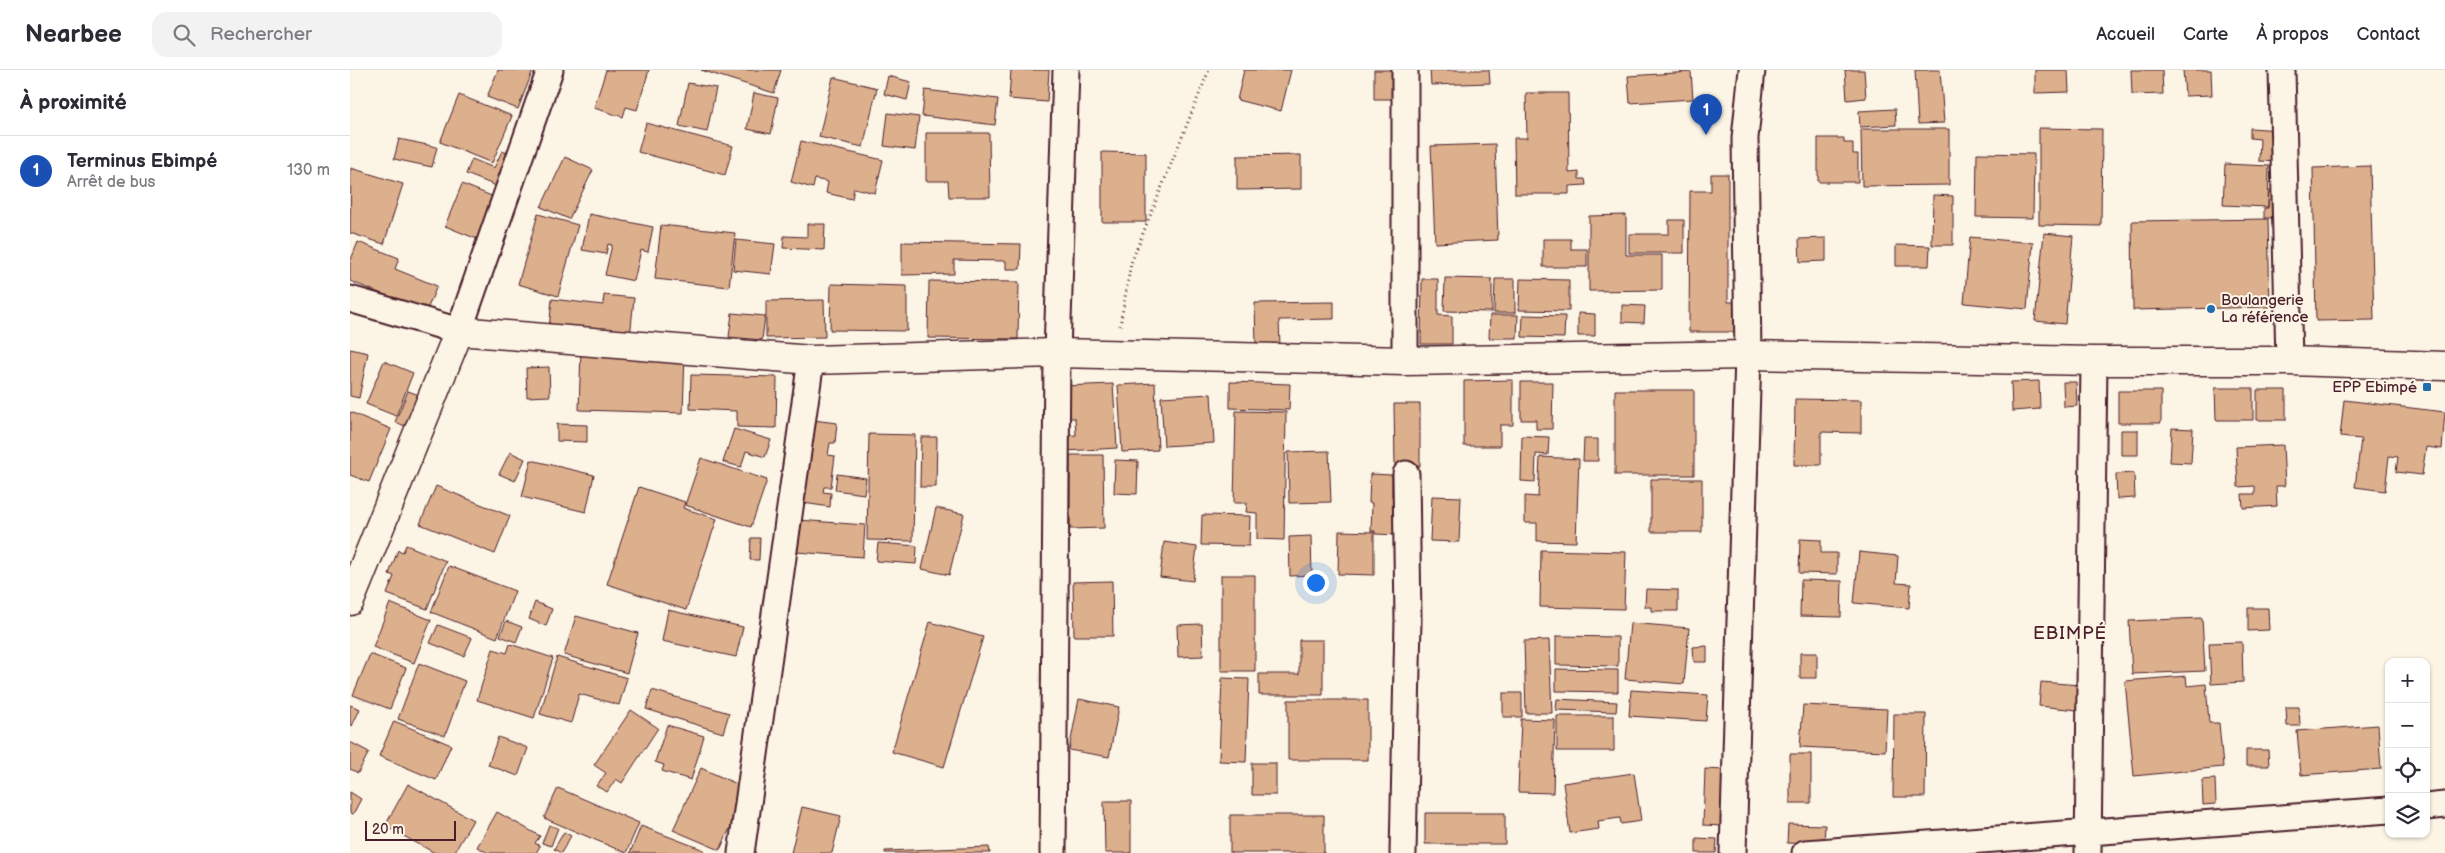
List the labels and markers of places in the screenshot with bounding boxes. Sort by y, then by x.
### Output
pin: 1 [1690,94,1722,135]
place label: Boulangerie La référence [2221,291,2308,327]
marker: Boulangerie La référence [2205,303,2217,315]
place label: EPP Ebimpé [2332,378,2417,397]
marker: EPP Ebimpé [2421,381,2433,393]

